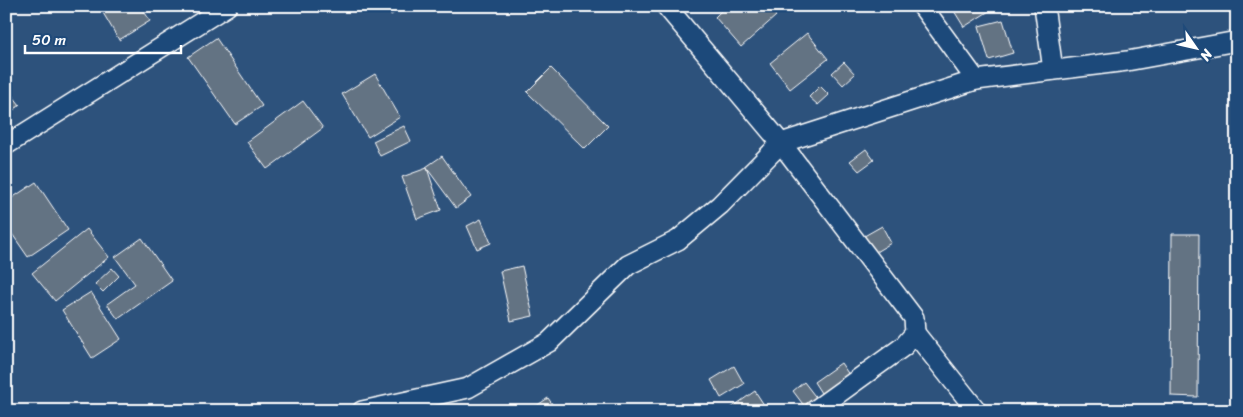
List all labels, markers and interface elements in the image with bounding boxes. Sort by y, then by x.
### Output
scale bar [25,22,181,54]
north arrow [1170,22,1220,72]
text: 50 m [32,27,67,53]
text: N [1193,43,1220,66]

